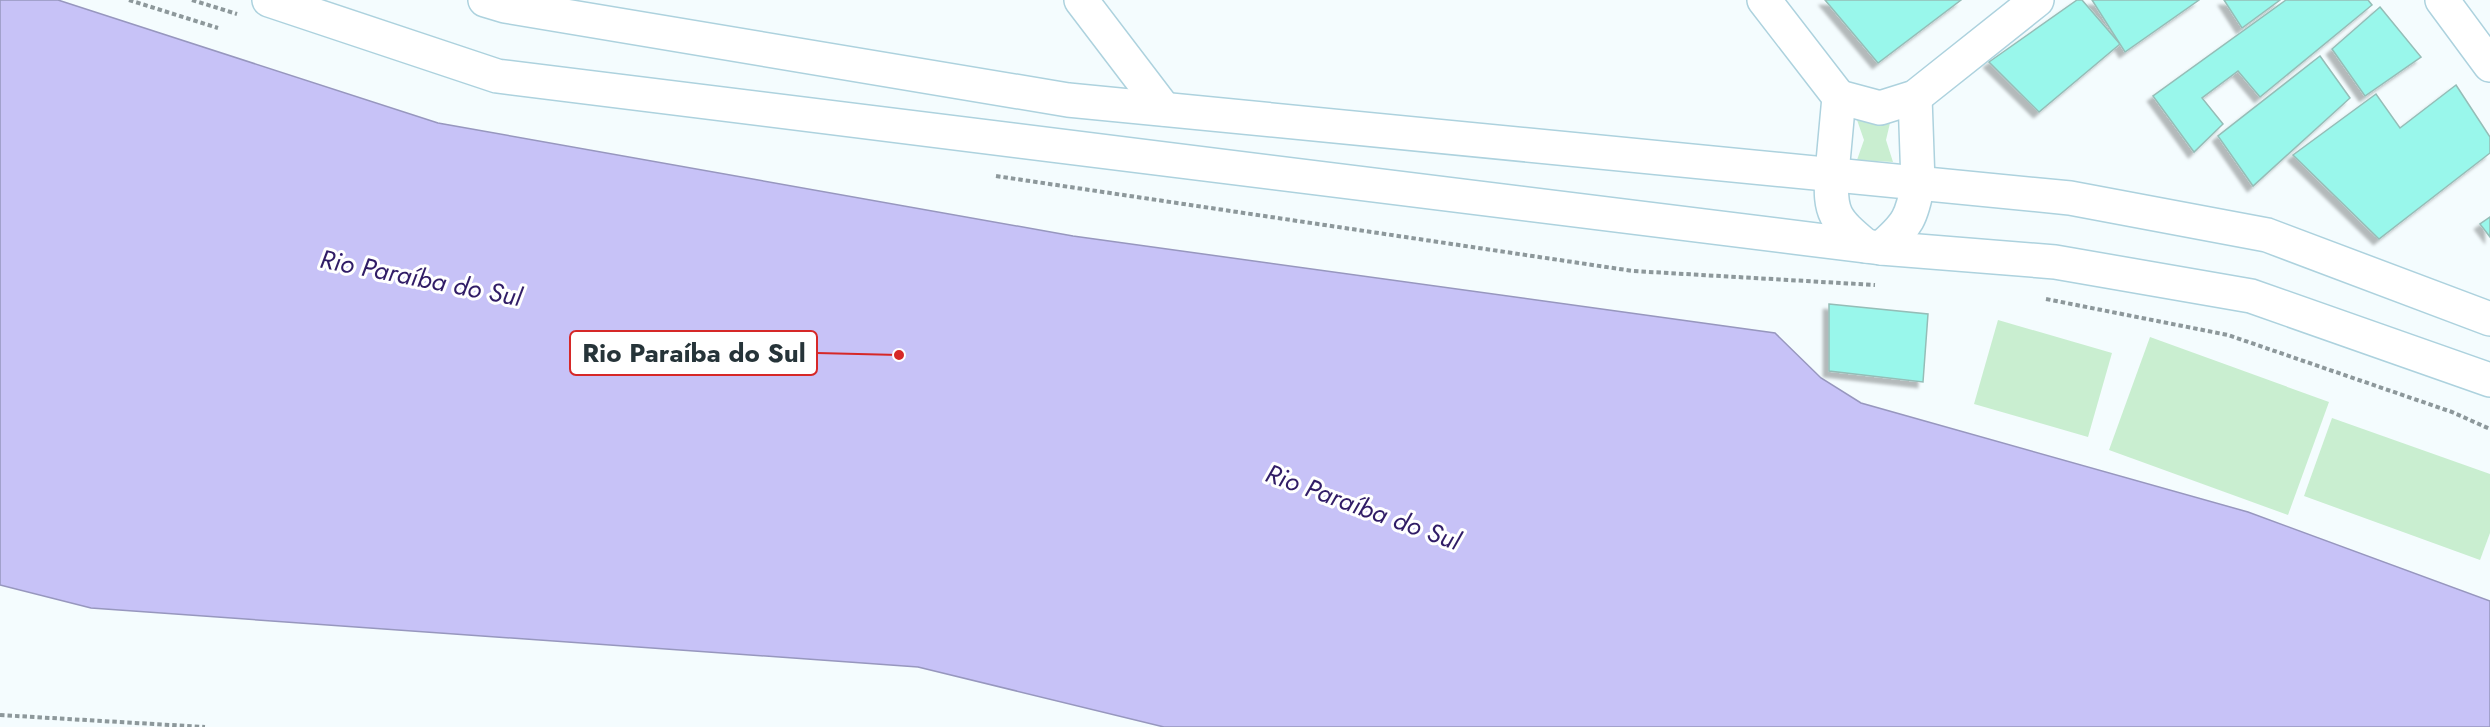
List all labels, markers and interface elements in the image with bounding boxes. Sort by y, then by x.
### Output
water label: Rio Paraíba do Sul [317,240,526,316]
callout: Rio Paraíba do Sul [570,331,817,375]
text: Rio Paraíba do Sul [582,334,806,372]
water label: Rio Paraíba do Sul [1260,454,1467,560]

